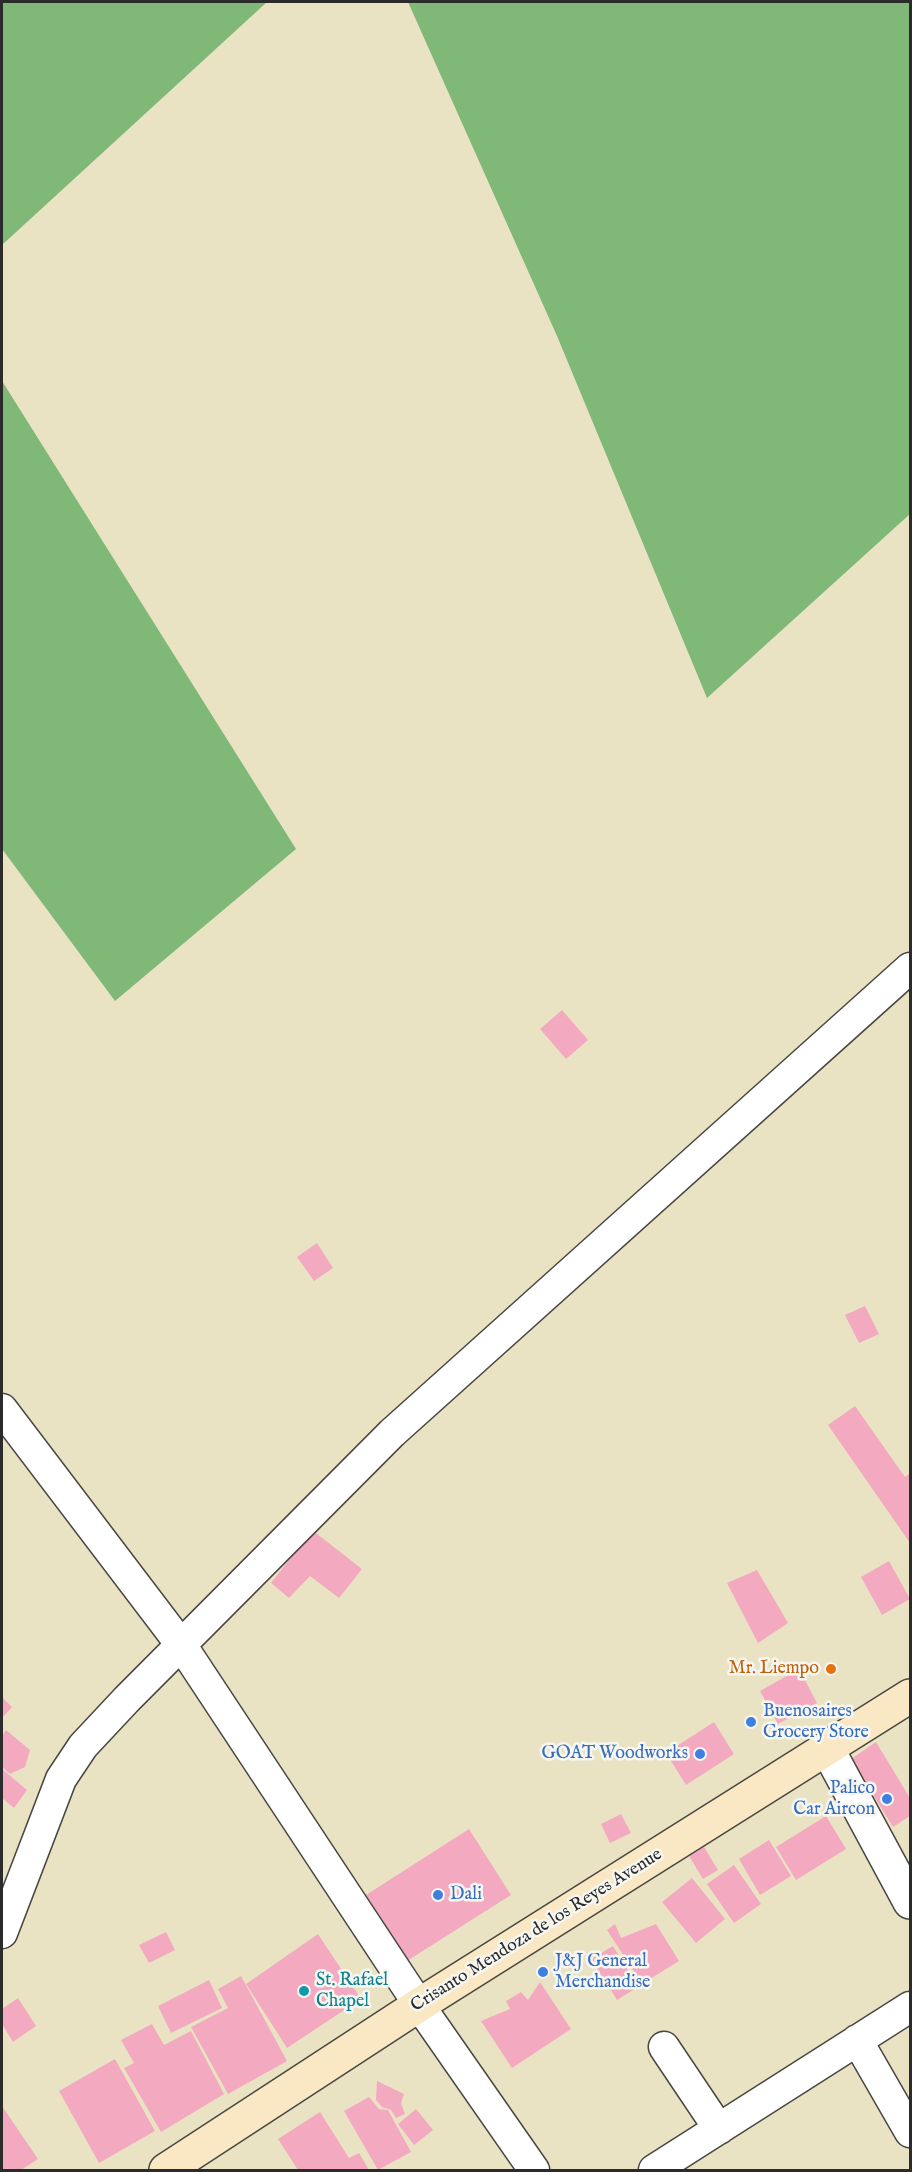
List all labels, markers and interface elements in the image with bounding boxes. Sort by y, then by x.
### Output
place label: Mr. Liempo [729,1658,819,1680]
marker: Mr. Liempo [824,1662,838,1676]
place label: Buenosaires Grocery Store [763,1701,869,1744]
marker: Buenosaires Grocery Store [744,1715,758,1729]
place label: GOAT Woodworks [542,1743,688,1765]
marker: GOAT Woodworks [693,1747,707,1761]
place label: Palico Car Aircon [793,1778,875,1820]
marker: Palico Car Aircon [880,1792,894,1806]
street label: Crisanto Mendoza de los Reyes Avenue [407,1844,667,2018]
place label: Dali [450,1884,482,1906]
marker: Dali [431,1888,445,1902]
place label: J&J General Merchandise [555,1951,650,1994]
marker: J&J General Merchandise [536,1965,550,1979]
place label: St. Rafael Chapel [316,1970,388,2012]
marker: St. Rafael Chapel [297,1984,311,1998]

